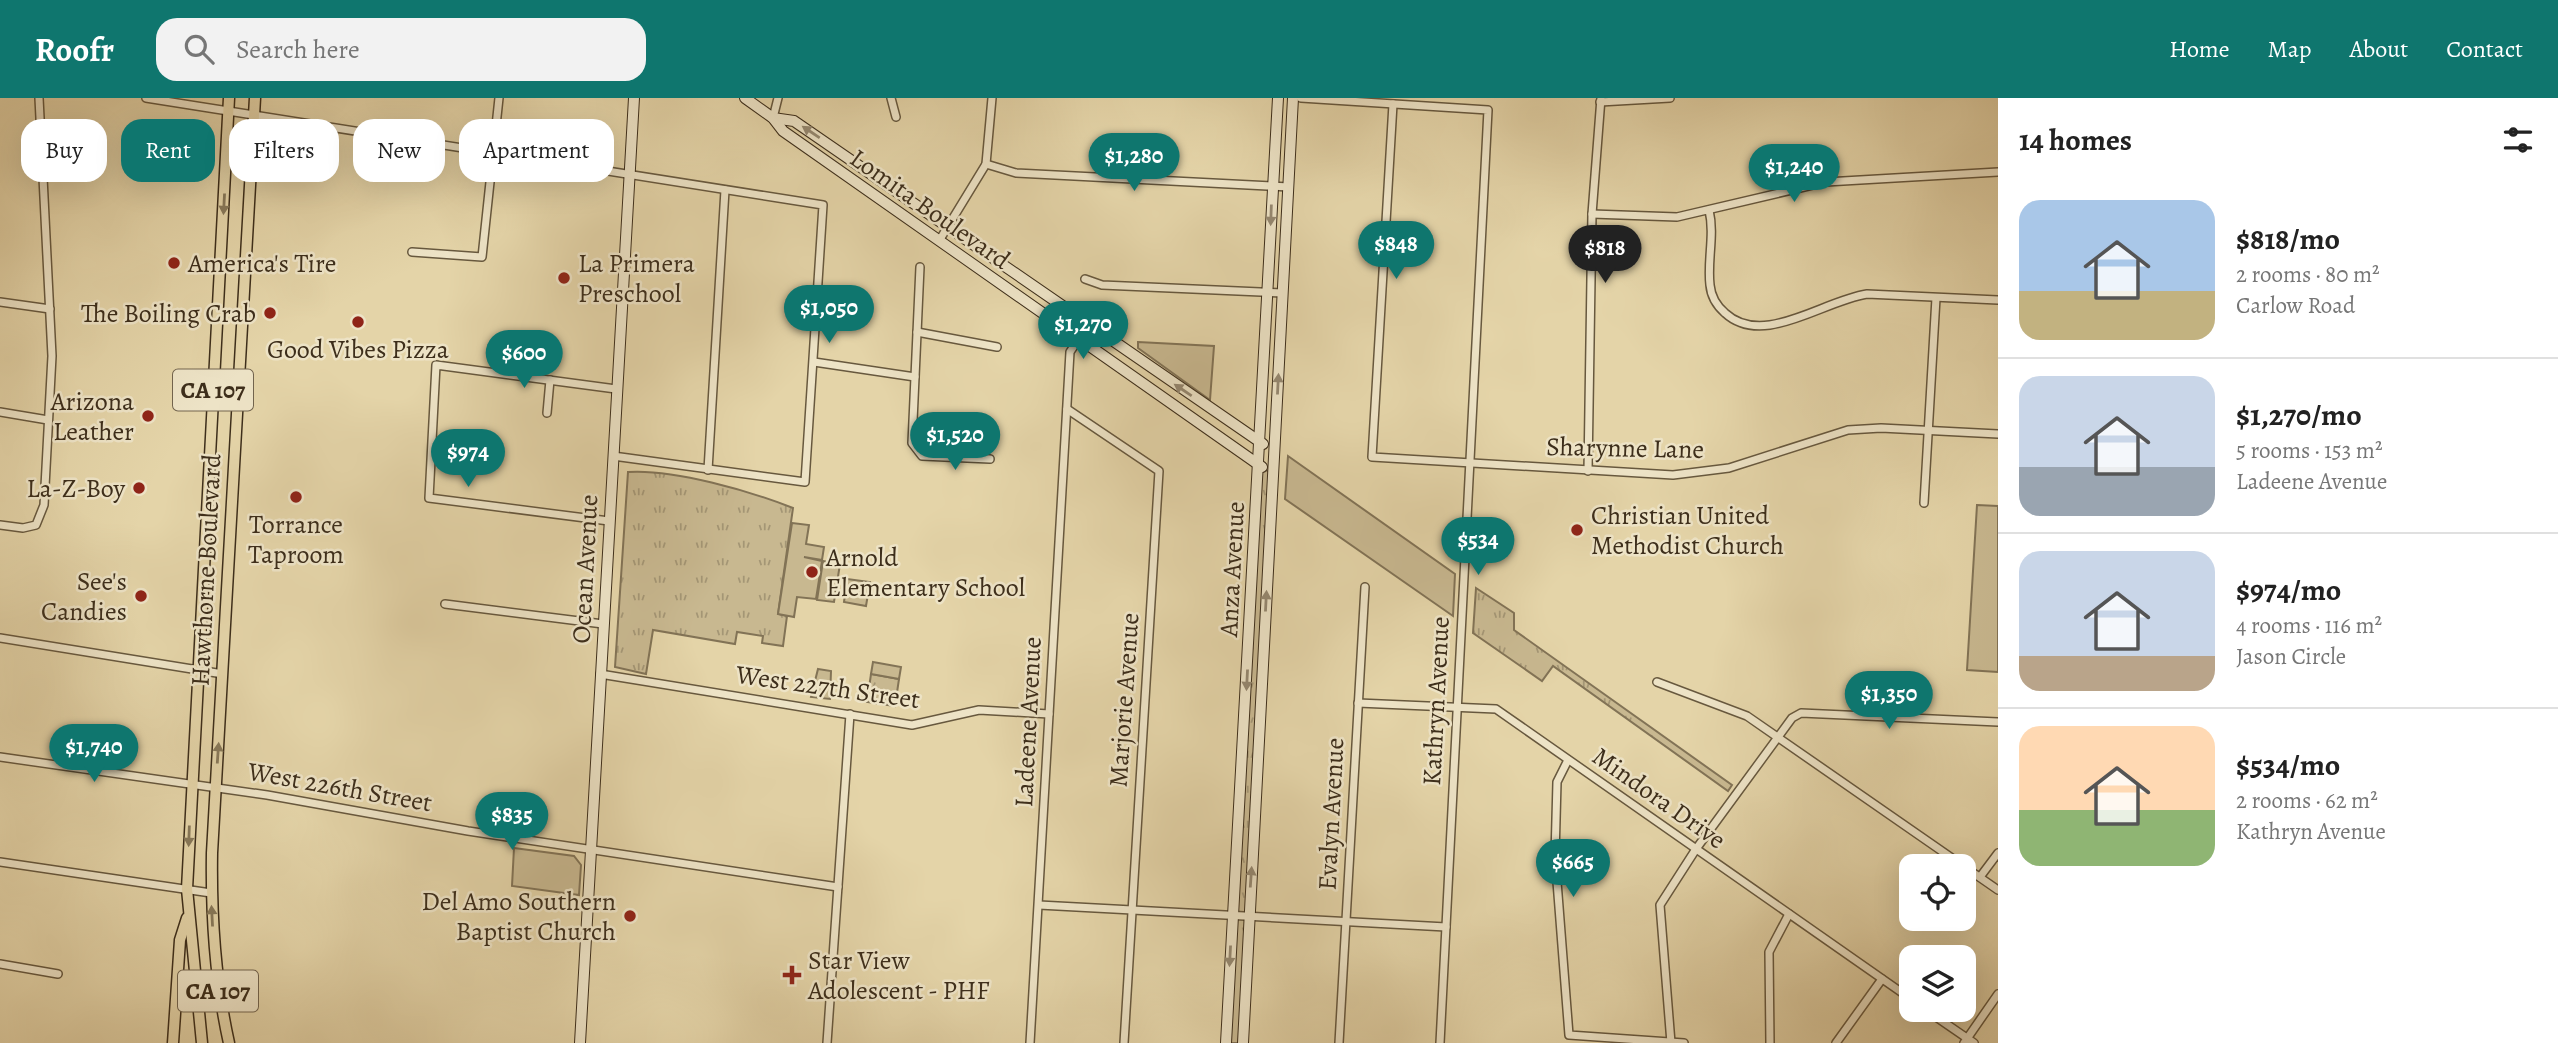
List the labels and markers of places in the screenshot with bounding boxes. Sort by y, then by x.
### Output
pin: $1,280 [1077,134,1191,193]
pin: $1,240 [1737,144,1851,204]
pin: $848 [1355,222,1437,281]
pin: $818 [1564,226,1646,285]
place label: America's Tire [187,246,336,281]
place label: La Primera Preschool [578,246,695,311]
marker: America's Tire [166,255,182,271]
marker: La Primera Preschool [556,270,572,286]
pin: $1,050 [772,286,886,345]
place label: The Boiling Crab [81,296,256,331]
pin: $1,270 [1026,302,1140,361]
marker: The Boiling Crab [262,305,278,321]
marker: Good Vibes Pizza [350,314,366,330]
pin: $600 [483,330,565,390]
place label: Good Vibes Pizza [267,332,449,367]
place label: Arizona Leather [50,384,134,449]
marker: Arizona Leather [140,408,156,424]
pin: $1,520 [898,412,1012,472]
pin: $974 [427,430,509,489]
place label: La-Z-Boy [27,471,125,506]
marker: La-Z-Boy [131,480,147,496]
marker: Torrance Taproom [288,489,304,505]
place label: Christian United Methodist Church [1591,498,1784,563]
place label: Torrance Taproom [248,507,344,572]
pin: $534 [1437,518,1519,577]
marker: Christian United Methodist Church [1569,522,1585,538]
place label: Arnold Elementary School [825,540,1025,605]
place label: See's Candies [41,564,127,629]
marker: Arnold Elementary School [804,564,820,580]
marker: See's Candies [133,588,149,604]
pin: $1,350 [1832,672,1946,731]
pin: $1,740 [37,724,151,784]
pin: $835 [471,792,553,852]
pin: $665 [1532,840,1614,899]
place label: Del Amo Southern Baptist Church [422,884,616,949]
marker: Del Amo Southern Baptist Church [622,908,638,924]
place label: Star View Adolescent - PHF [807,943,990,1008]
marker: Star View Adolescent - PHF [782,965,802,985]

